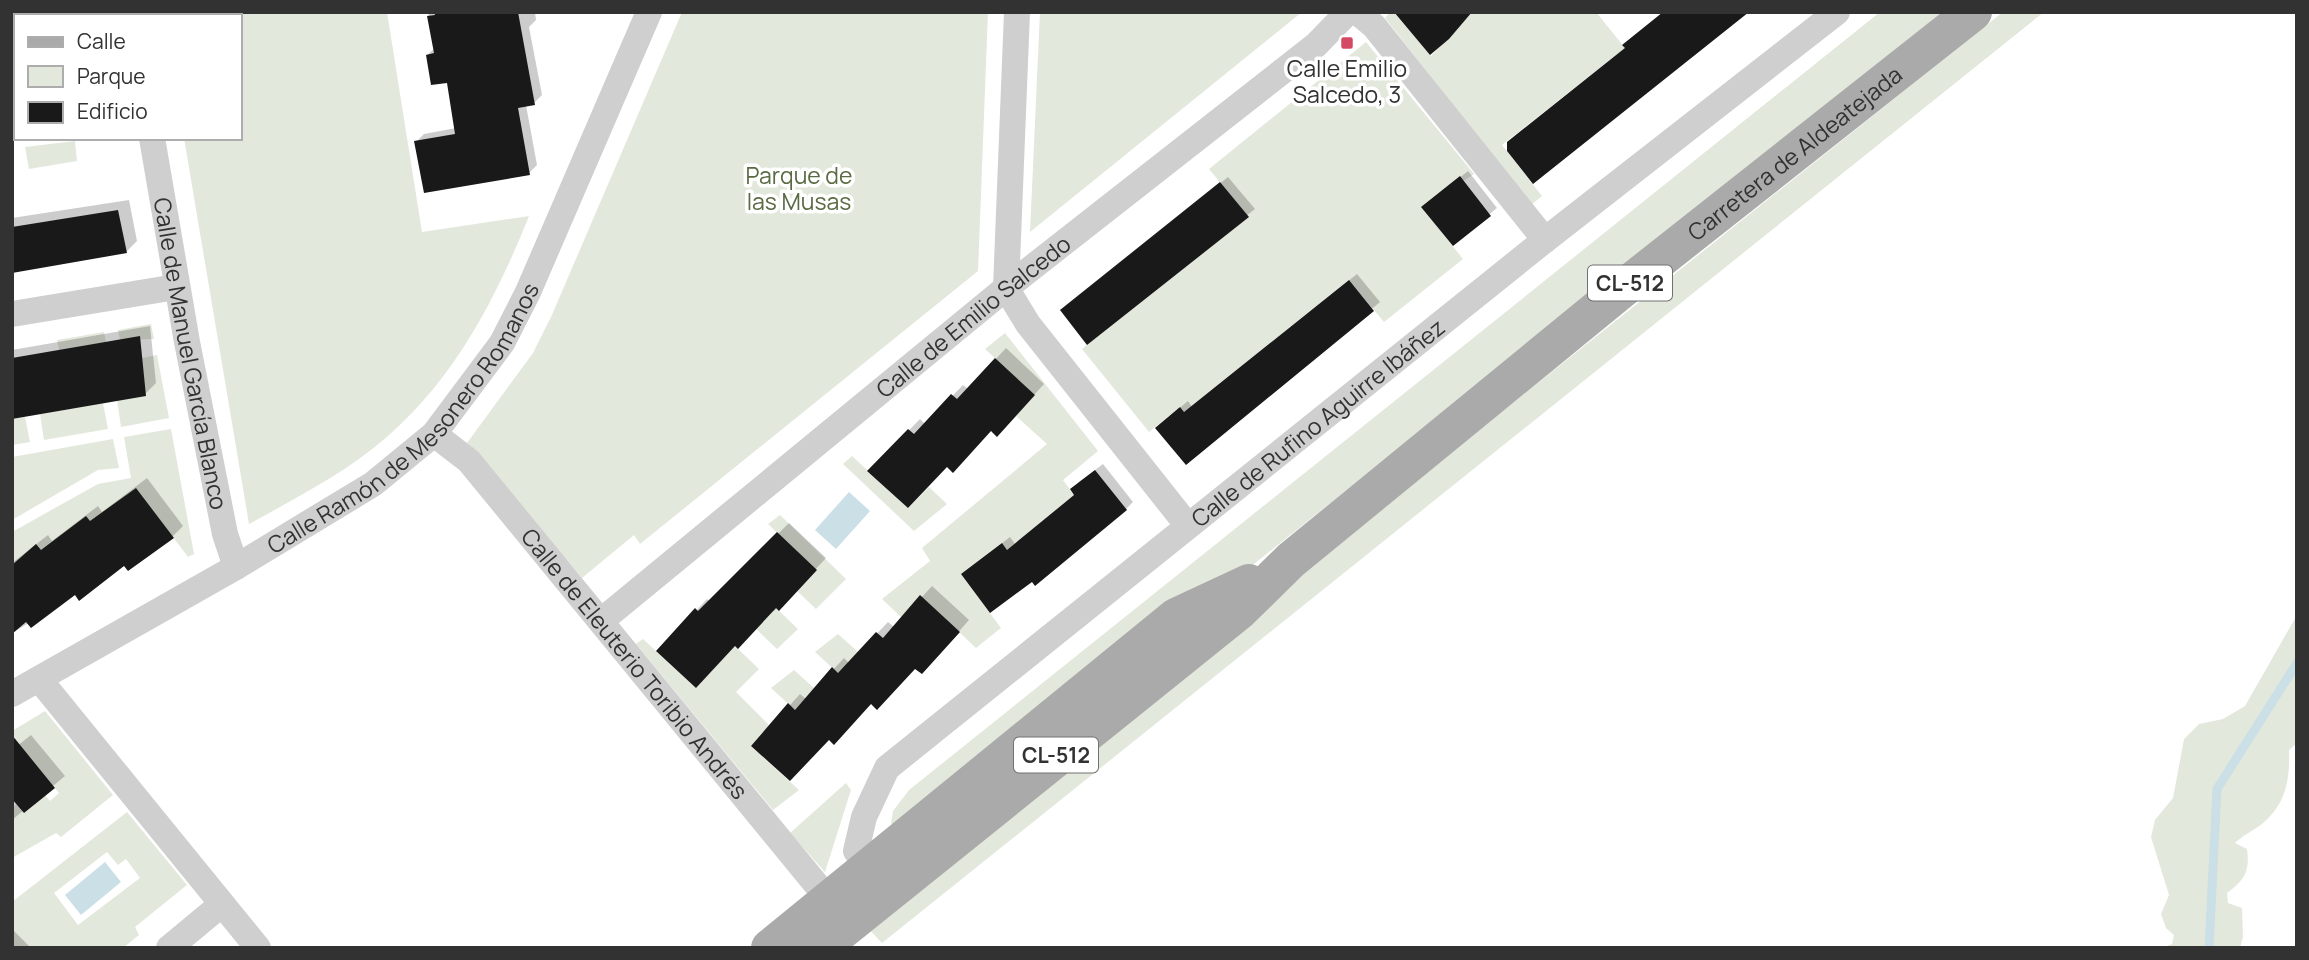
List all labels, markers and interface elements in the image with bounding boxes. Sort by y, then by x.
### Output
legend [14,14,242,140]
text: Calle [77,27,126,55]
marker: Calle Emilio Salcedo, 3 [1339,35,1355,51]
place label: Calle Emilio Salcedo, 3 [1287,52,1407,110]
street label: Carretera de Aldeatejada [1681,58,1908,248]
text: Parque [77,62,146,90]
text: Edificio [77,97,148,125]
park label: Parque de las Musas [746,159,852,217]
street label: Calle de Manuel García Blanco [146,195,236,512]
street label: Calle de Emilio Salcedo [869,227,1077,405]
road number: CL-512 [1588,266,1672,300]
street label: Calle Ramón de Mesonero Romanos [261,278,546,561]
street label: Calle de Rufino Aguirre Ibáñez [1184,311,1451,534]
street label: Calle de Eleuterio Toribio Andrés [514,521,756,806]
road number: CL-512 [1014,738,1098,772]

